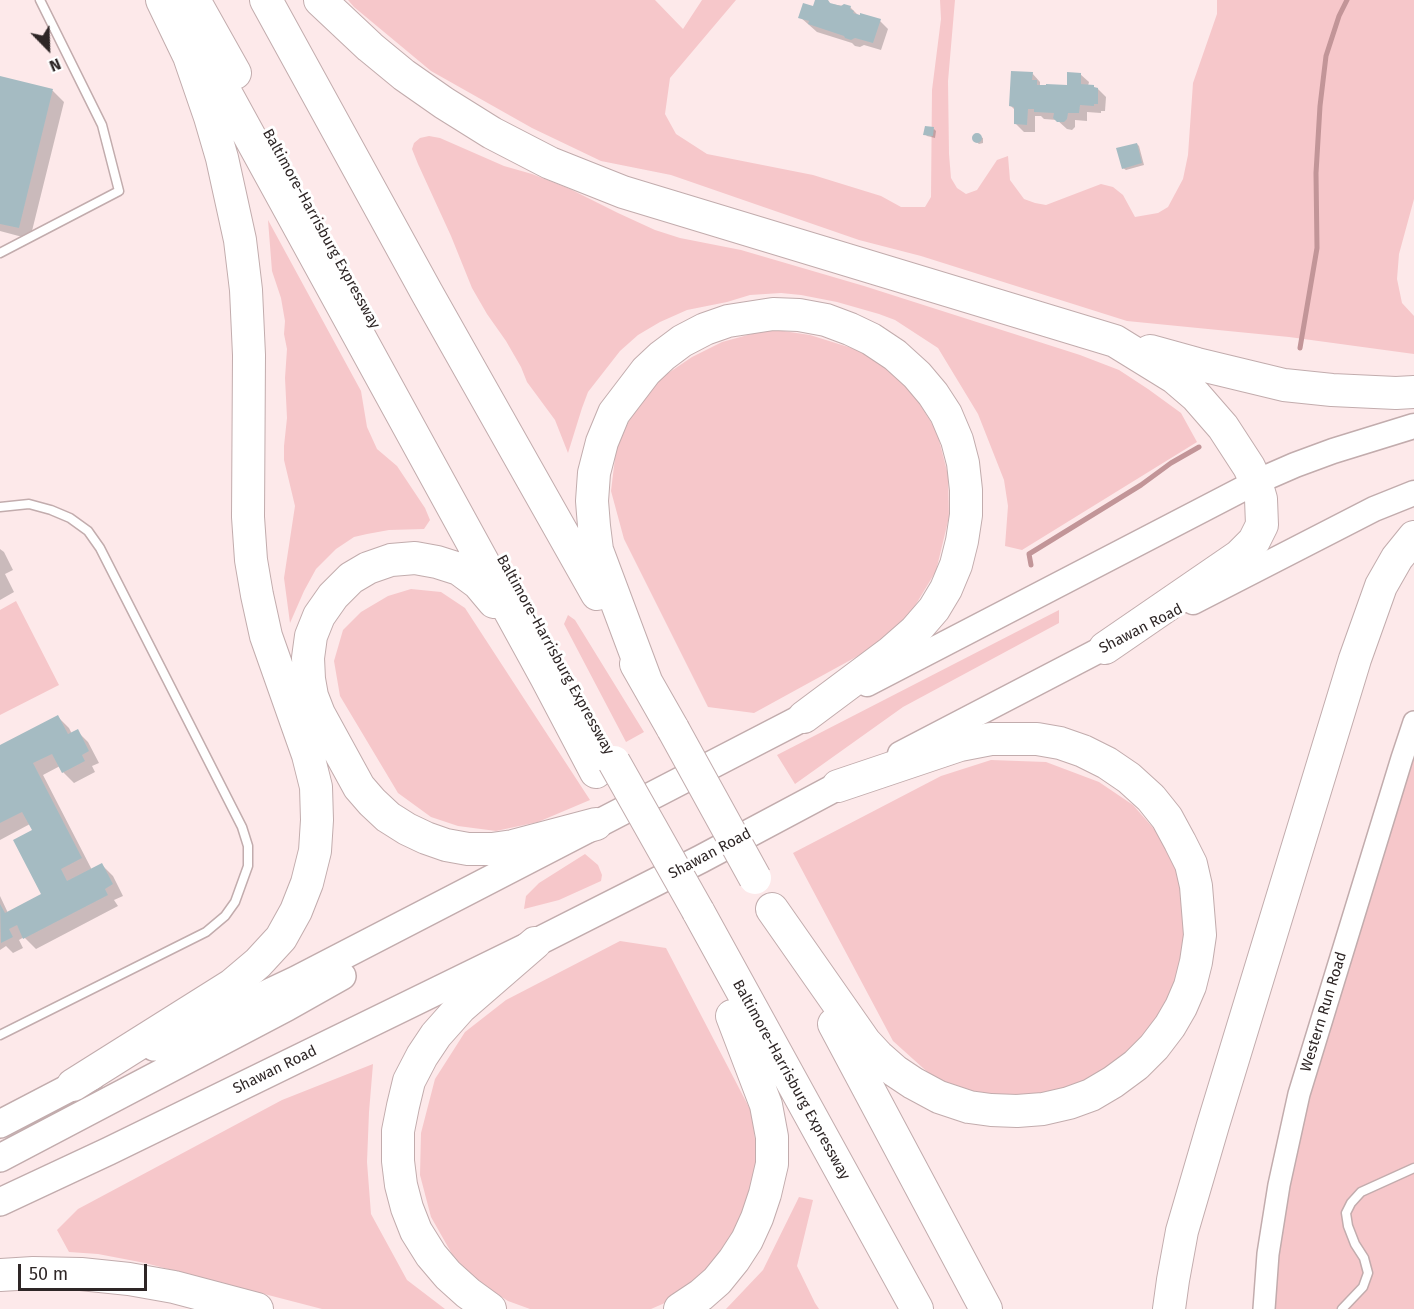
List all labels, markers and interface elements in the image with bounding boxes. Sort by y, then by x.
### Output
north arrow [18,18,78,78]
text: N [47,54,64,76]
street label: Baltimore-Harrisburg Expressway [258,126,384,332]
street label: Baltimore-Harrisburg Expressway [492,552,618,758]
street label: Shawan Road [1096,600,1186,658]
street label: Shawan Road [666,825,754,883]
street label: Western Run Road [1297,950,1351,1074]
street label: Baltimore-Harrisburg Expressway [728,977,854,1183]
street label: Shawan Road [230,1042,320,1098]
scale bar [21,1252,150,1290]
text: 50 m [29,1263,68,1285]

